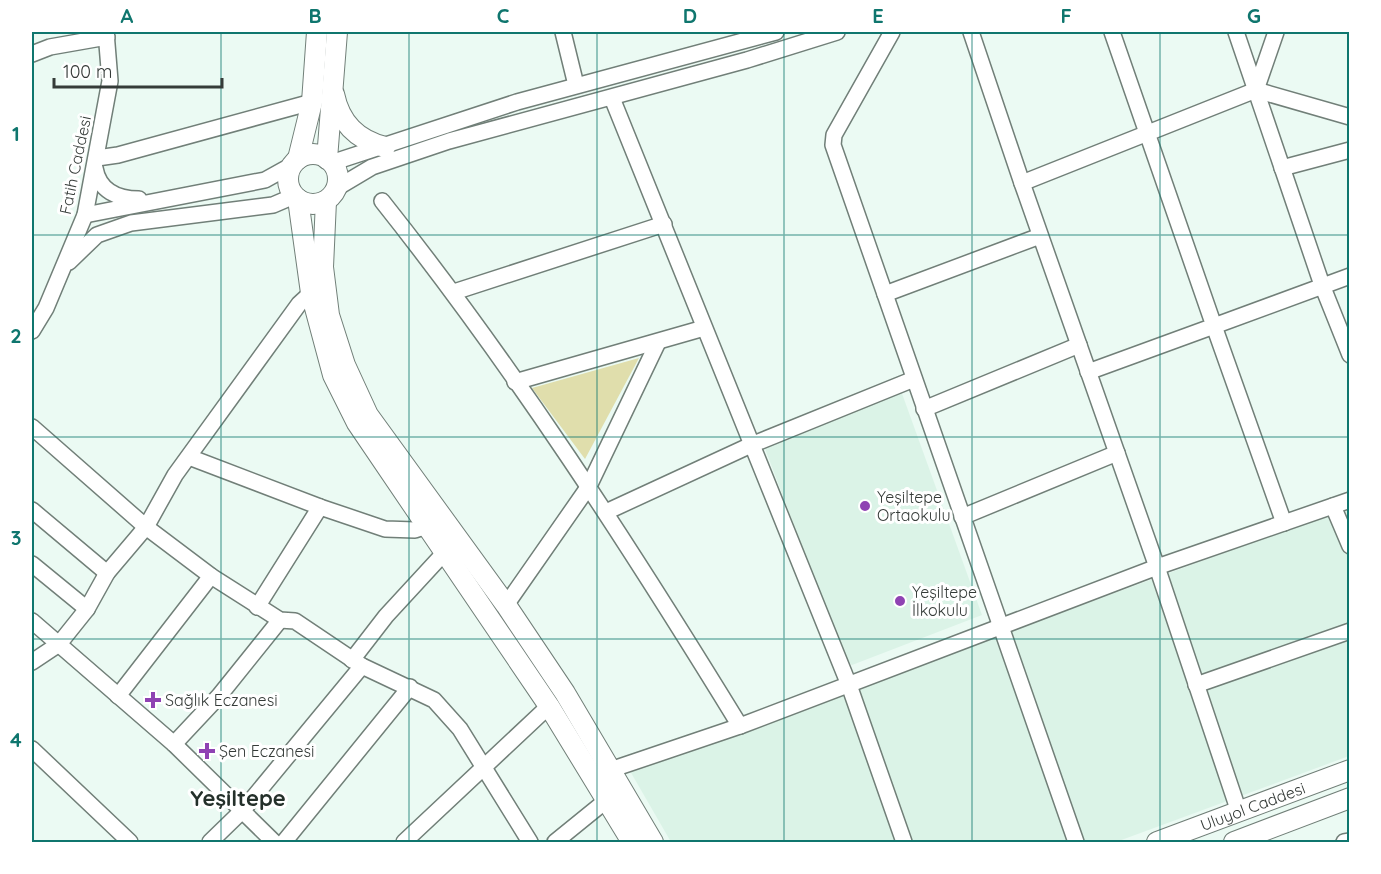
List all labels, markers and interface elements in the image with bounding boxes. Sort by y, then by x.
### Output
text: A [121,3,134,28]
text: B [308,3,322,28]
text: C [497,3,510,28]
text: D [683,3,697,28]
text: E [872,3,884,28]
text: F [1060,3,1072,28]
text: G [1247,3,1261,28]
scale bar [54,51,222,89]
text: 100 m [63,60,112,83]
street label: Fatih Caddesi [55,114,95,216]
text: 1 [12,121,20,146]
text: 2 [10,323,22,348]
place label: Yeşiltepe Ortaokulu [877,487,951,525]
marker: Yeşiltepe Ortaokulu [858,499,872,513]
text: 3 [11,525,21,550]
place label: Yeşiltepe İlkokulu [912,582,977,620]
marker: Yeşiltepe İlkokulu [893,594,907,608]
place label: Sağlık Eczanesi [165,690,278,710]
marker: Sağlık Eczanesi [146,693,160,707]
text: 4 [10,727,22,752]
place label: Şen Eczanesi [219,741,315,761]
marker: Şen Eczanesi [200,744,214,758]
street label: Uluyol Caddesi [1197,778,1308,835]
district label: Yeşiltepe [190,784,286,812]

